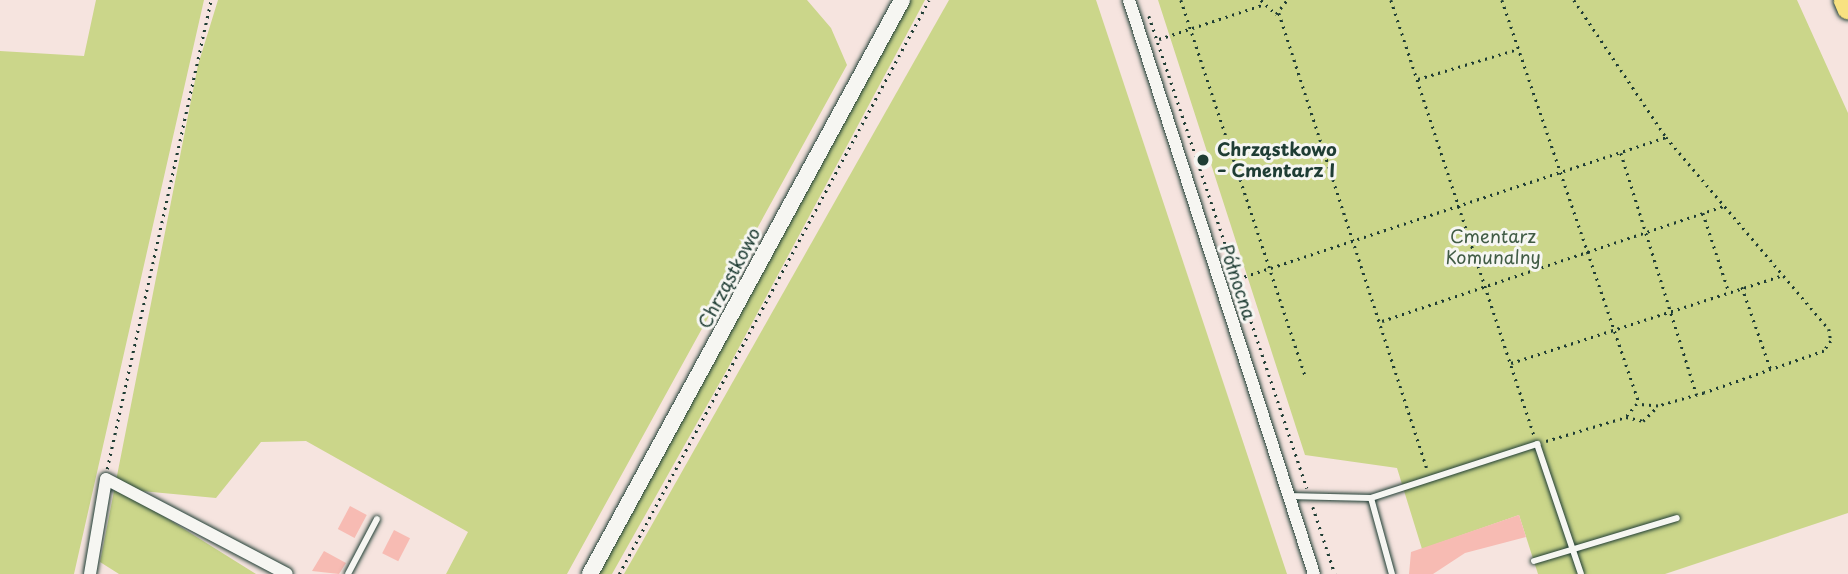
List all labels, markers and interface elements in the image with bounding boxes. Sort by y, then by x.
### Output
place label: Chrząstkowo – Cmentarz I [1217,139,1337,182]
marker: Chrząstkowo – Cmentarz I [1195,152,1211,168]
street label: Chrząstkowo [693,224,765,332]
park label: Cmentarz Komunalny [1445,226,1541,268]
street label: Północna [1216,242,1260,322]

